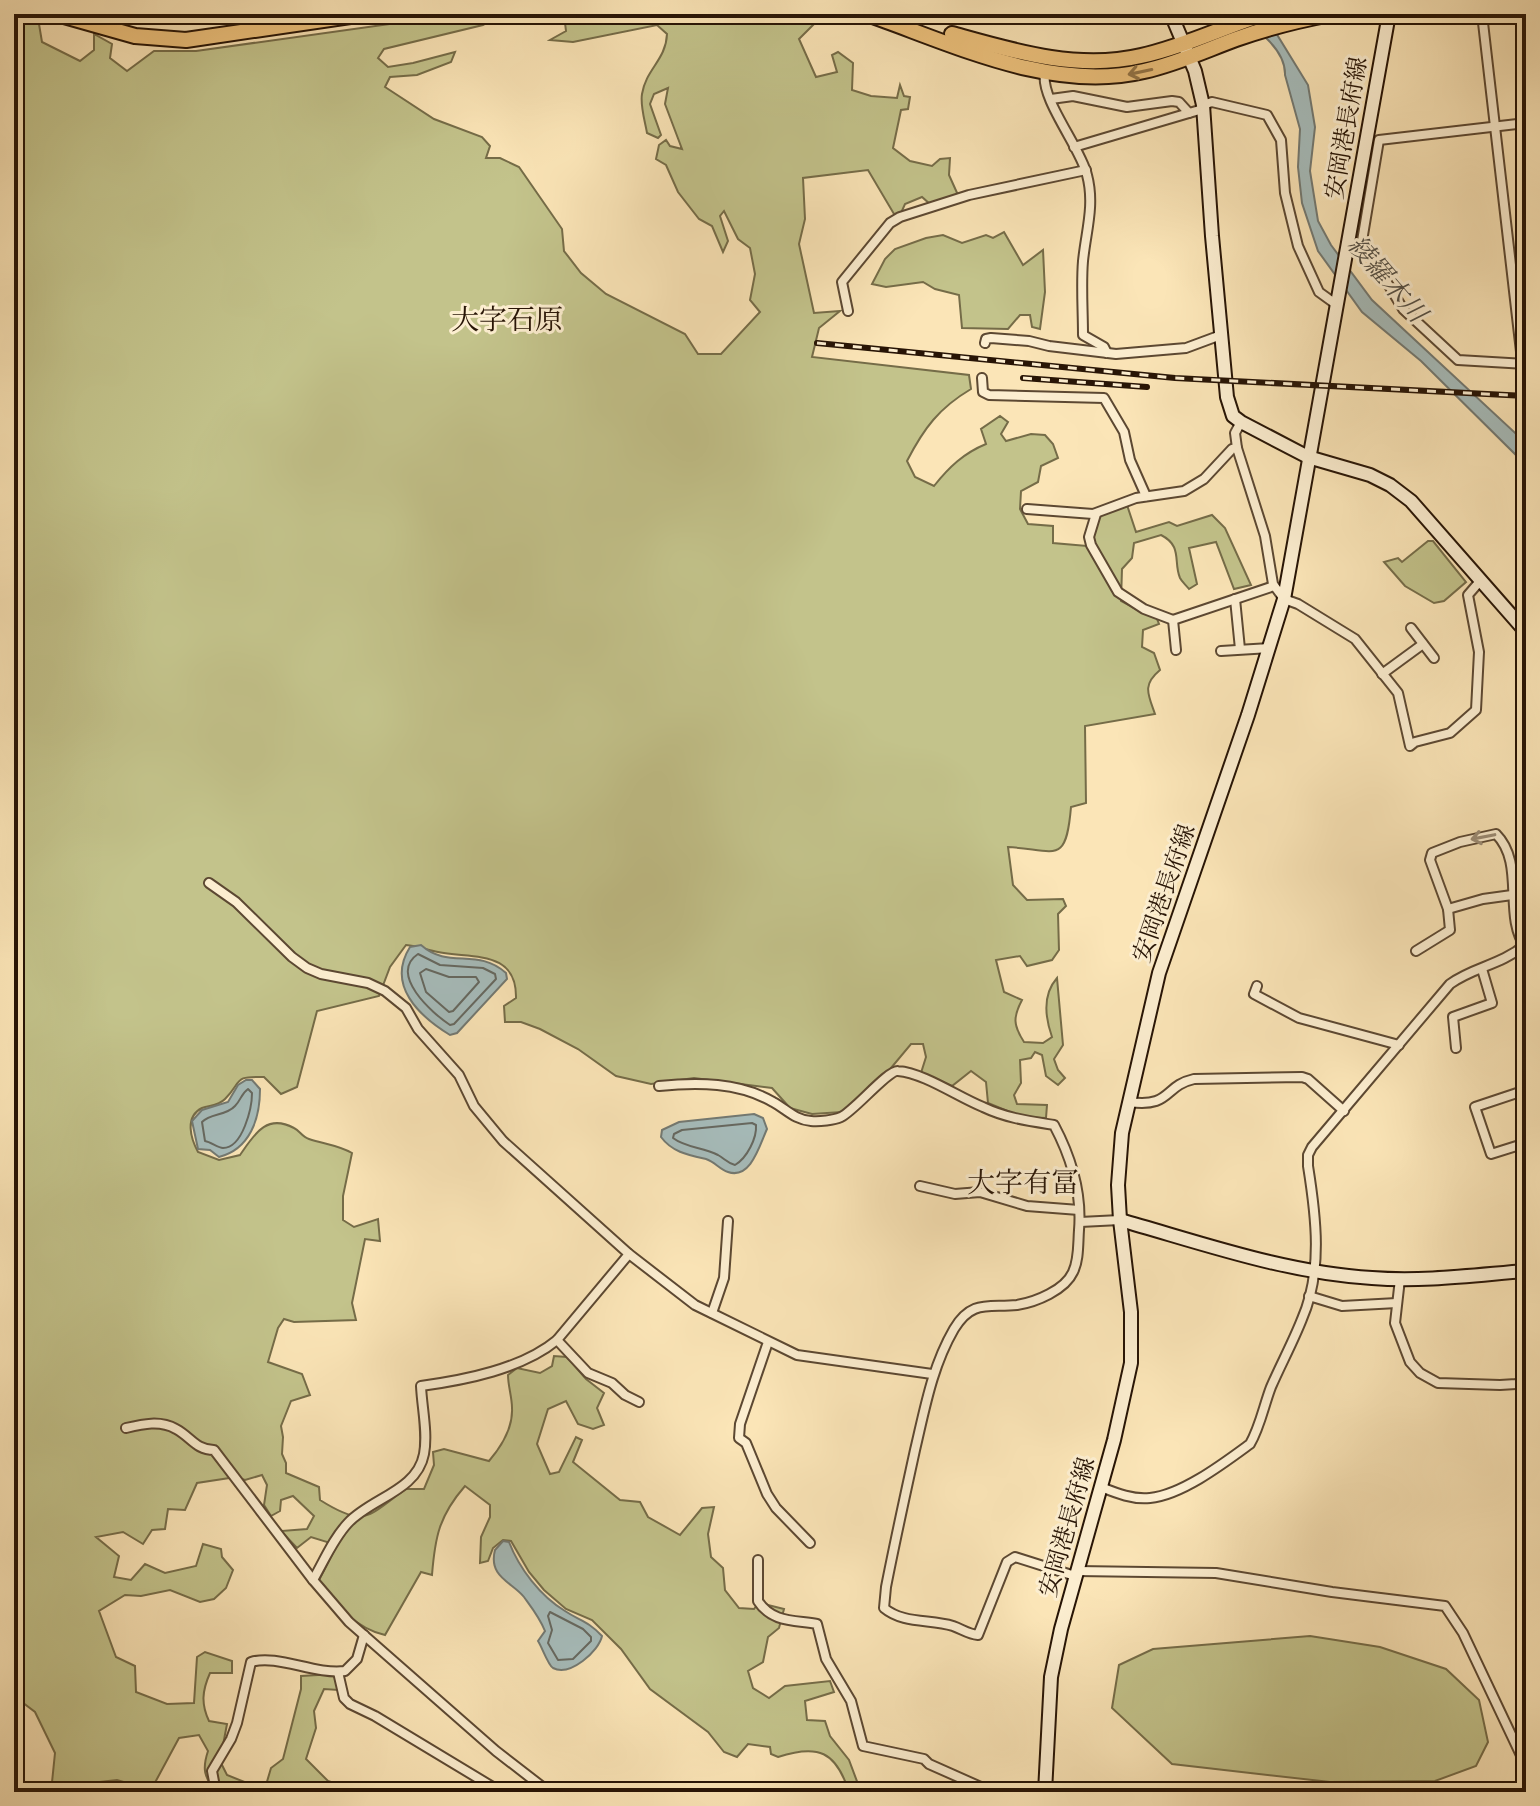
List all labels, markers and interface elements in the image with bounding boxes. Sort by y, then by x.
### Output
street label: 安岡港長府線 [1318,54,1374,202]
one-way arrow [1128,65,1153,80]
water label: 綾羅木川 [1340,228,1436,332]
district label: 大字石原 [451,301,563,339]
street label: 安岡港長府線 [1125,820,1203,966]
one-way arrow [1471,830,1496,845]
district label: 大字有冨 [967,1164,1079,1202]
street label: 安岡港長府線 [1032,1453,1102,1601]

